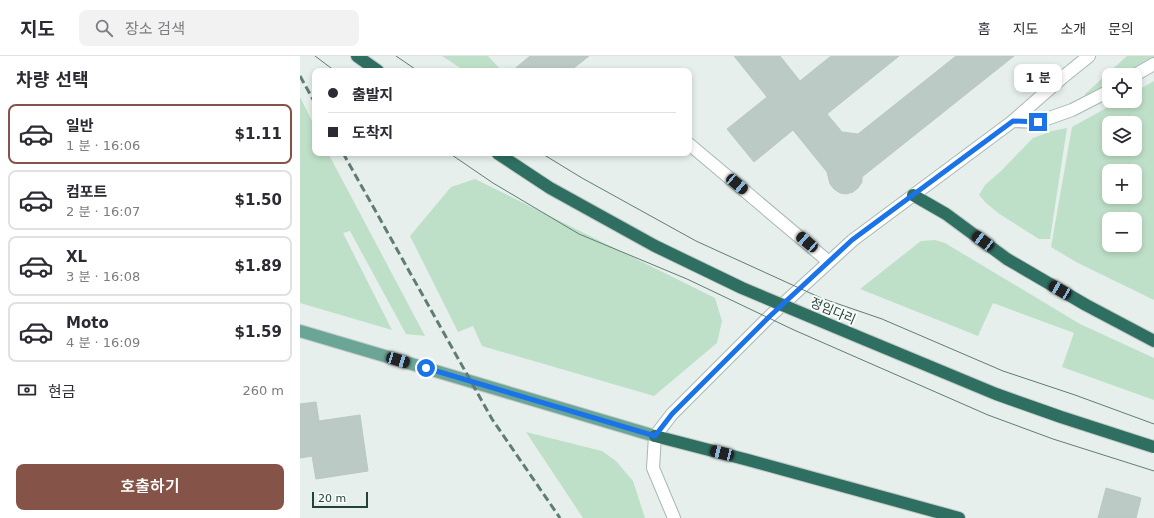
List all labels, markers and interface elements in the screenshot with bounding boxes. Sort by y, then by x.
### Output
search box [79,10,359,46]
icon: search [93,17,115,39]
text: 지도 [20,18,55,40]
text: 장소 검색 [125,20,185,38]
text: 홈 [978,21,991,37]
text: 지도 [1013,21,1038,37]
text: 소개 [1060,21,1086,37]
text: 문의 [1108,21,1134,37]
callout: 1 분 [1014,64,1062,92]
map controls [1102,68,1142,252]
button: locate [1102,68,1142,108]
text: 차량 선택 [16,69,89,90]
text: 1 분 [1025,70,1051,85]
text: 출발지 [352,86,393,104]
route end [1029,113,1047,131]
icon: car [18,116,54,152]
button: layers [1102,116,1142,156]
text: 일반 [66,117,94,135]
text: 도착지 [352,124,393,142]
text: $1.11 [235,125,282,143]
text: 1 분 · 16:06 [66,138,140,153]
button: + [1102,164,1142,204]
car [724,172,750,196]
icon: car [18,182,54,218]
text: 컴포트 [66,183,107,201]
text: $1.50 [235,191,282,209]
text: 2 분 · 16:07 [66,204,140,219]
button: − [1102,212,1142,252]
car [970,229,996,253]
car [794,230,820,254]
icon: car [18,248,54,284]
text: XL [66,248,87,266]
text: $1.89 [235,257,282,275]
text: 3 분 · 16:08 [66,269,140,284]
car [1047,279,1073,301]
street label: 정임다리 [808,295,858,327]
icon: car [18,314,54,350]
text: Moto [66,314,109,332]
text: $1.59 [235,323,282,341]
text: 4 분 · 16:09 [66,335,140,350]
car [385,351,411,369]
route start [417,359,435,377]
icon: cash [16,379,38,401]
text: 현금 [48,383,76,401]
text: 260 m [242,383,284,398]
car [709,444,735,462]
button: 호출하기 [16,464,284,510]
scale bar [312,490,368,509]
text: 20 m [318,492,346,505]

